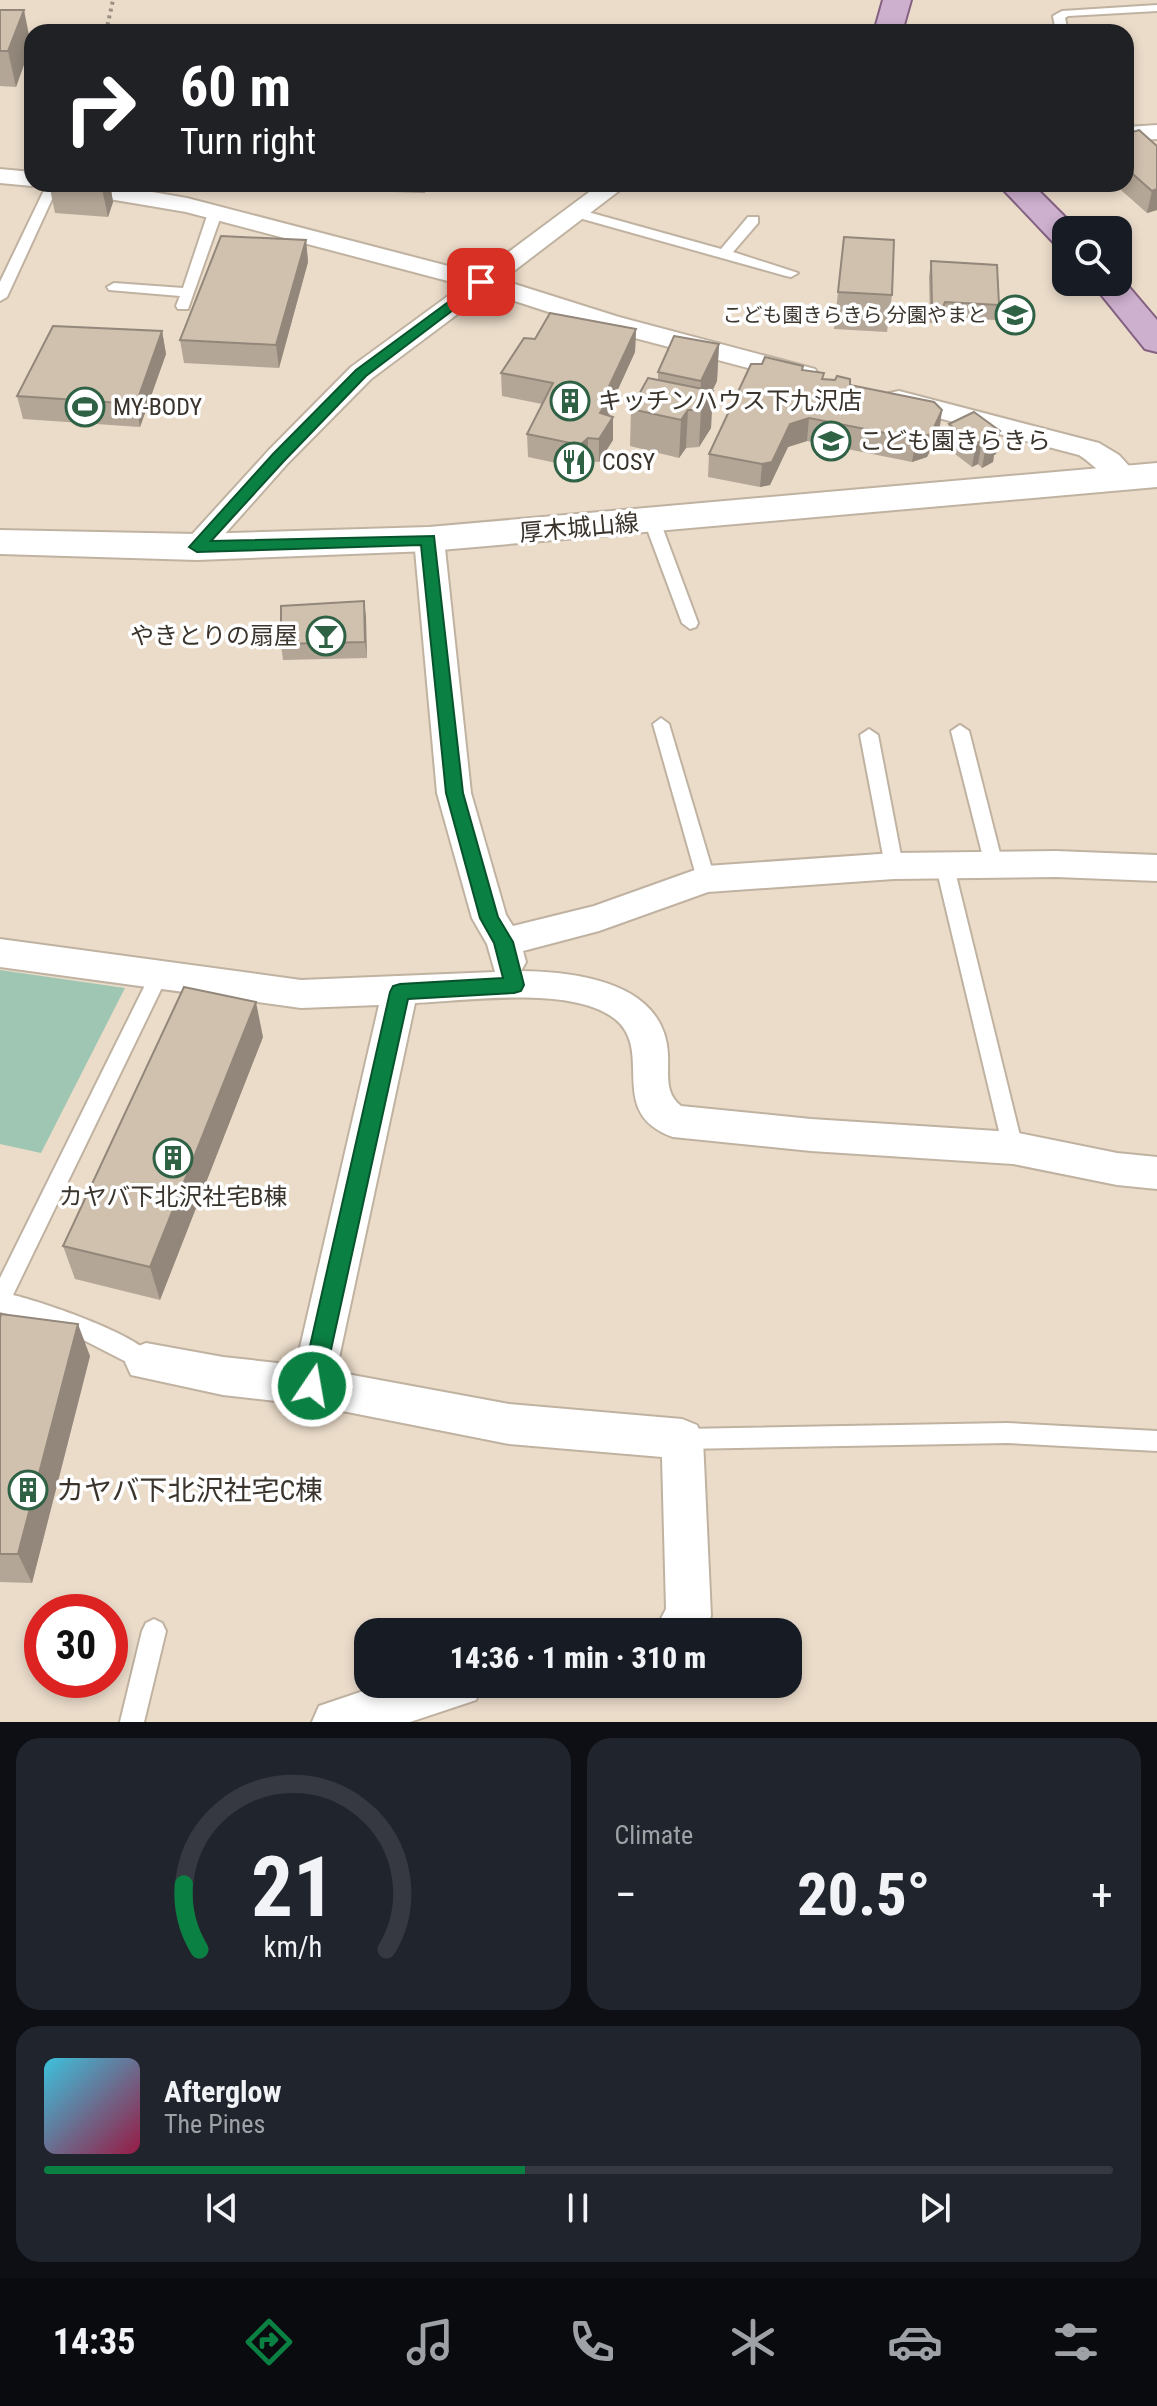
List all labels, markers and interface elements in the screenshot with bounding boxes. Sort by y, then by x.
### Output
text: 60 m [180,54,291,120]
icon: right [48,56,152,160]
text: Turn right [180,121,316,163]
map controls [1052,216,1132,296]
button: search [1052,216,1132,296]
pin [447,248,515,316]
icon: arrive [459,260,503,304]
school or university icon: こども園きらきら 分園やまと [994,294,1036,336]
place label: こども園きらきら 分園やまと [722,303,987,327]
building icon: キッチンハウス下九沢店 [549,380,591,422]
sports icon: MY-BODY [64,386,106,428]
place label: キッチンハウス下九沢店 [598,387,862,415]
place label: MY-BODY [113,393,202,421]
school or university icon: こども園きらきら [810,420,852,462]
place label: こども園きらきら [859,427,1051,455]
restaurant icon: COSY [553,441,595,483]
place label: COSY [602,448,655,476]
street label: 厚木城山線 [518,509,640,547]
bar icon: やきとりの扇屋 [305,615,347,657]
place label: やきとりの扇屋 [130,622,298,650]
building icon: カヤバ下北沢社宅B棟 [152,1137,194,1179]
place label: カヤバ下北沢社宅B棟 [59,1183,287,1211]
position arrow [270,1344,354,1428]
building icon: カヤバ下北沢社宅C棟 [7,1469,49,1511]
place label: カヤバ下北沢社宅C棟 [56,1474,323,1507]
speed limit sign: 30 [24,1594,128,1698]
text: 14:36 · 1 min · 310 m [450,1640,706,1675]
text: Climate [615,1820,693,1850]
text: 21 [251,1839,335,1936]
text: 20.5° [797,1859,930,1930]
text: − [615,1869,637,1921]
text: + [1091,1869,1113,1921]
text: km/h [264,1930,323,1964]
text: Afterglow [164,2074,282,2109]
text: The Pines [164,2109,265,2139]
icon: previous [200,2186,244,2230]
icon: pause [556,2186,600,2230]
icon: next [913,2186,957,2230]
icon: directions [241,2314,297,2370]
icon: music [402,2314,458,2370]
icon: phone [564,2314,620,2370]
icon: climate [725,2314,781,2370]
icon: car [887,2314,943,2370]
icon: filters [1048,2314,1104,2370]
text: 14:35 [53,2321,135,2363]

